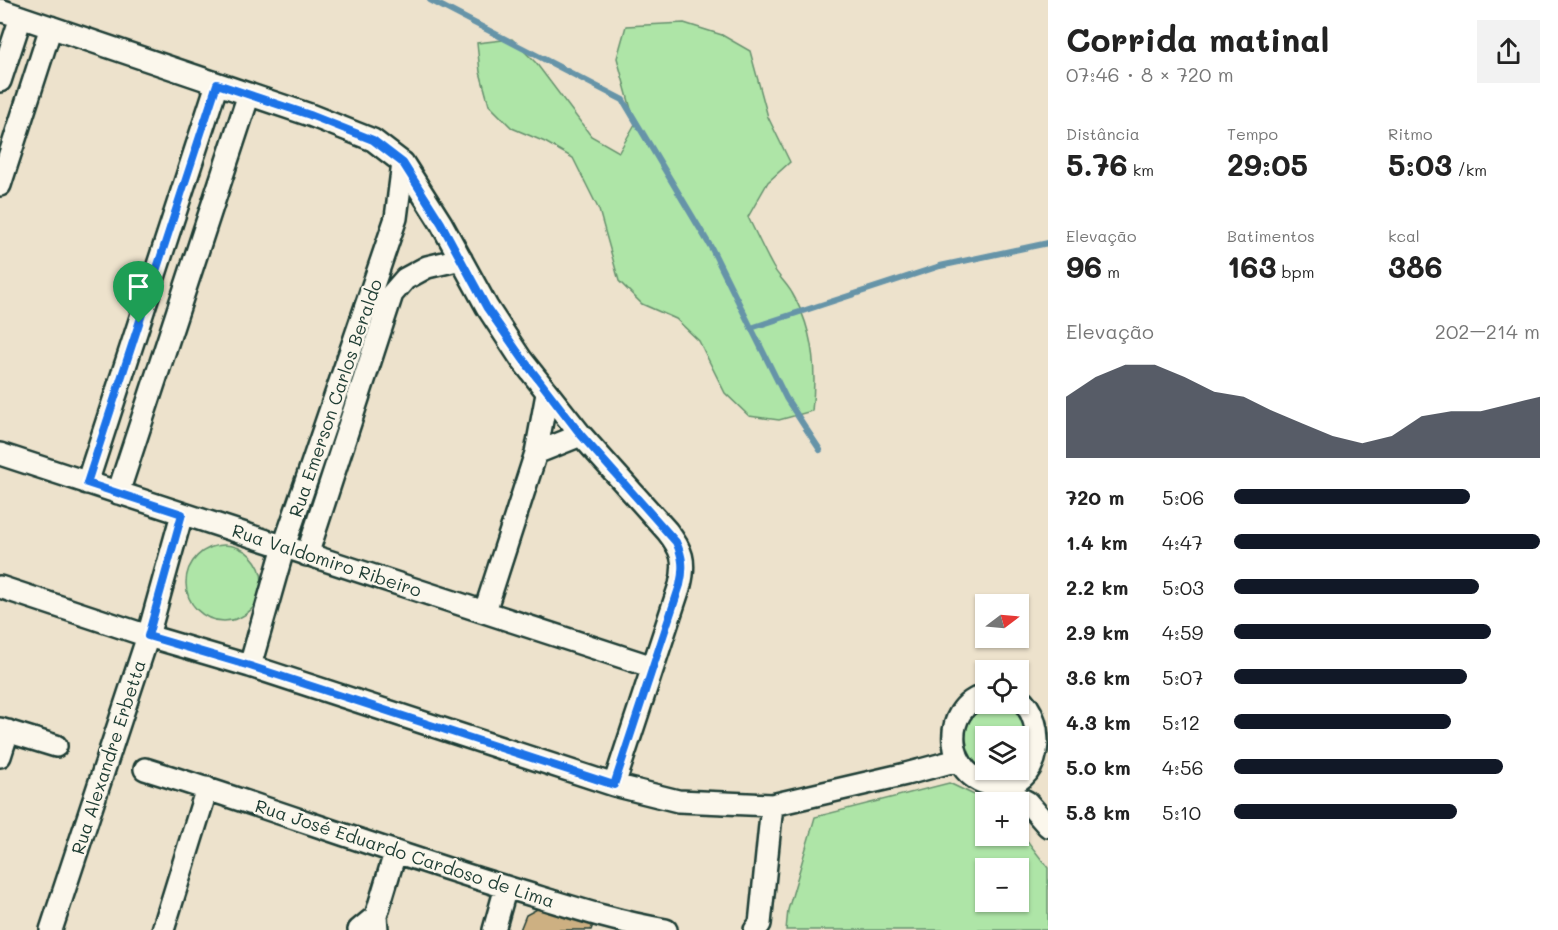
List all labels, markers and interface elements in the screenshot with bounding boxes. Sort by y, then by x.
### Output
text: Corrida matinal [1066,17,1329,60]
button: share [1477,20,1540,83]
text: 07:46 · 8 × 720 m [1066,61,1234,87]
text: Distância [1066,123,1140,144]
text: Tempo [1227,123,1278,144]
text: Ritmo [1388,123,1432,144]
text: 5.76 [1066,144,1128,184]
text: 29:05 [1227,144,1308,184]
text: 5:03 [1388,144,1452,184]
text: km [1128,159,1154,180]
text: /km [1452,159,1487,180]
text: Elevação [1066,225,1136,246]
text: Batimentos [1227,225,1315,246]
text: kcal [1388,225,1420,246]
text: 96 [1066,246,1102,286]
text: 163 [1227,246,1276,286]
text: 386 [1388,246,1443,286]
pin [113,261,164,323]
text: m [1102,261,1120,282]
text: bpm [1276,261,1314,282]
icon: arrive [122,270,155,303]
street label: Rua Emerson Carlos Beraldo [283,275,387,520]
text: Elevação [1066,318,1154,344]
text: 202–214 m [1435,318,1540,344]
text: 720 m [1066,484,1124,510]
text: 5:06 [1162,484,1204,510]
street label: Rua Valdomiro Ribeiro [229,518,425,602]
text: 1.4 km [1066,529,1128,555]
text: 4:47 [1162,529,1203,555]
text: 2.2 km [1066,574,1128,600]
text: 5:03 [1162,574,1204,600]
north arrow [975,594,1029,648]
map controls [975,594,1029,912]
text: 2.9 km [1066,619,1129,645]
text: 4:59 [1162,619,1203,645]
street label: Rua Alexandre Erbetta [65,657,151,857]
button: locate [975,660,1029,714]
text: 3.6 km [1066,664,1130,690]
text: 5:07 [1162,664,1203,690]
text: 4.3 km [1066,709,1131,735]
text: 5:12 [1162,709,1200,735]
button: layers [975,726,1029,780]
text: 5.0 km [1066,754,1131,780]
text: 4:56 [1162,754,1204,780]
button: + [975,792,1029,846]
street label: Rua José Eduardo Cardoso de Lima [252,793,558,913]
text: 5.8 km [1066,799,1130,825]
text: 5:10 [1162,799,1201,825]
button: − [975,858,1029,912]

